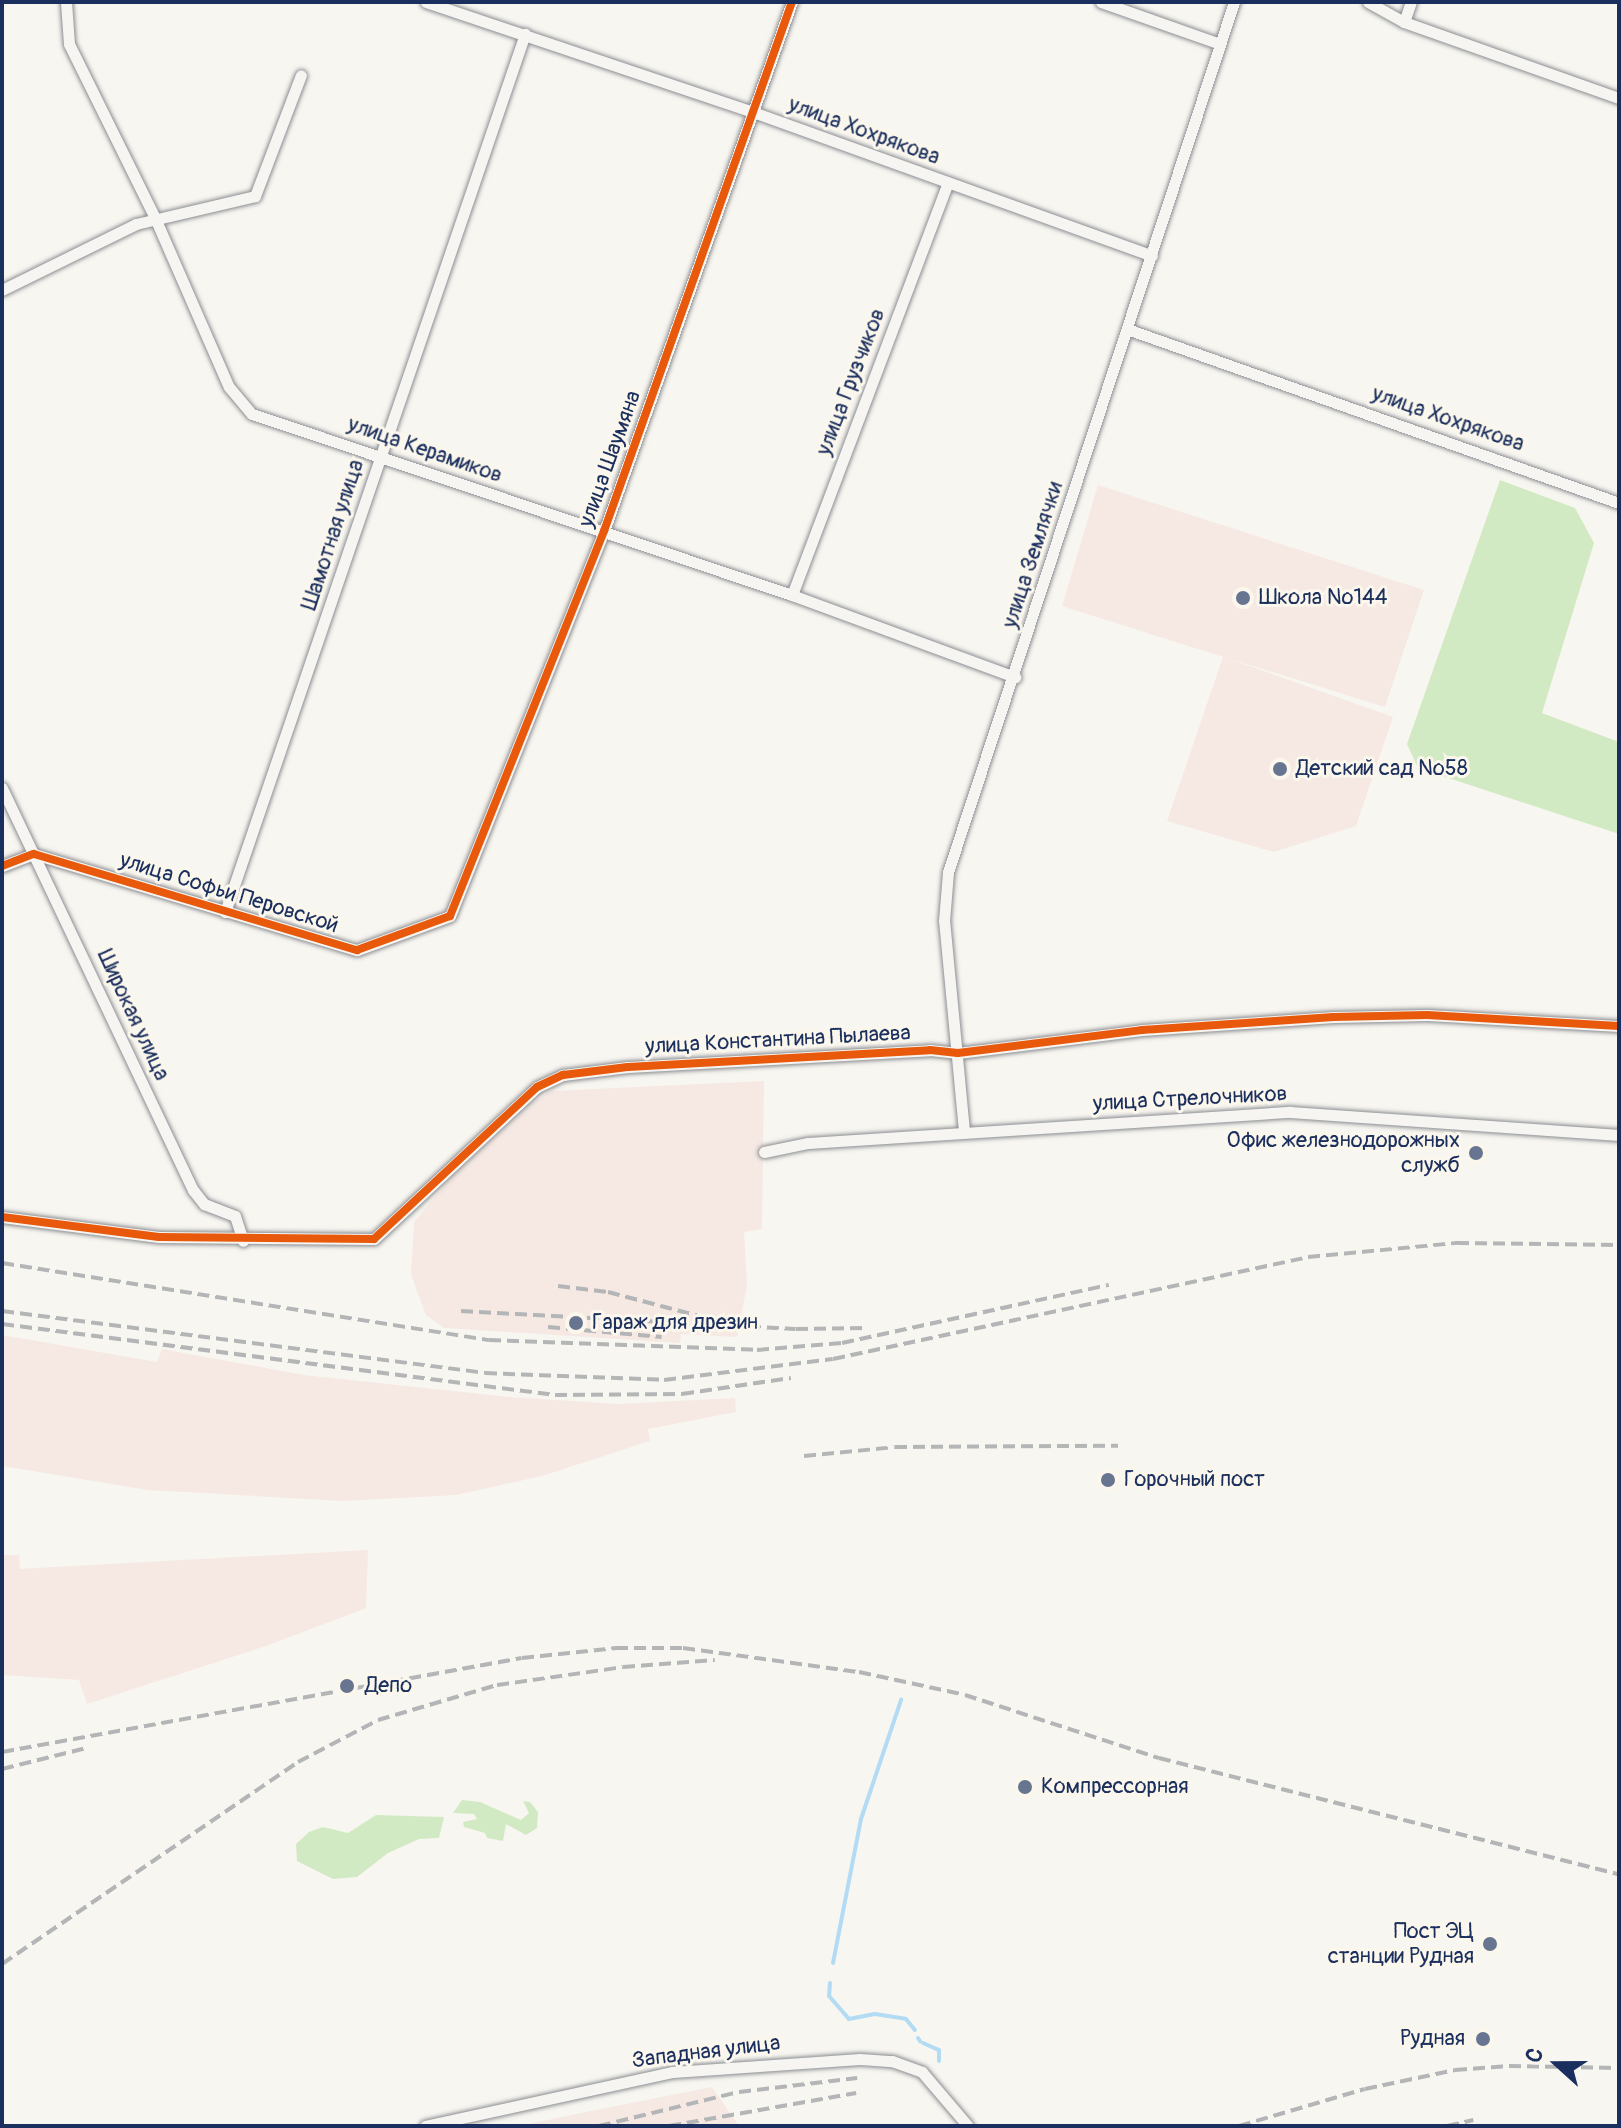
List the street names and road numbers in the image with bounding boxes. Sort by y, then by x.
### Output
street label: улица Хохрякова [785,91,943,171]
street label: улица Грузчиков [811,305,891,459]
street label: улица Хохрякова [1368,381,1528,457]
street label: улица Шаумяна [573,387,647,531]
street label: улица Керамиков [344,411,506,489]
street label: Шамотная улица [296,456,370,614]
street label: улица Землячки [997,479,1069,631]
street label: улица Софьи Перовской [117,847,341,939]
street label: Широкая улица [91,945,175,1085]
street label: улица Константина Пылаева [645,1020,911,1060]
street label: улица Стрелочников [1092,1081,1288,1117]
street label: Западная улица [630,2030,782,2074]

